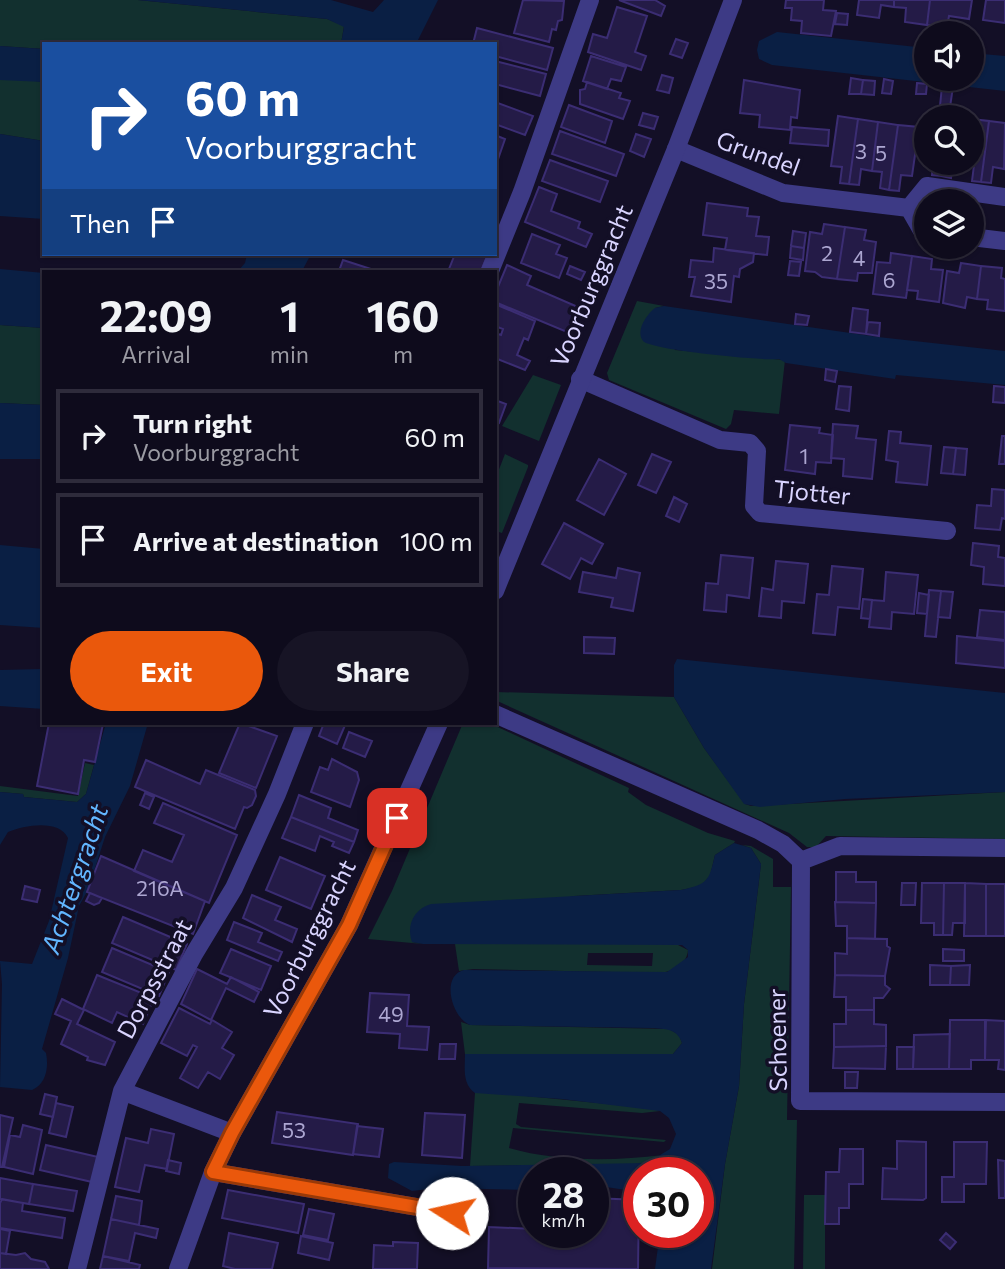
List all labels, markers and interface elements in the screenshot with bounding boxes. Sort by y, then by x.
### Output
map controls [914,21,984,259]
button: sound [914,21,984,91]
text: 60 m [185,66,300,126]
icon: right [70,70,161,161]
button: search [914,105,984,175]
street label: Grundel [713,124,804,181]
text: Voorburggracht [185,126,417,166]
house number: 3 [855,138,867,163]
house number: 5 [875,140,887,165]
button: layers [914,189,984,259]
street label: Voorburggracht [543,200,638,371]
icon: arrive [144,203,182,241]
text: Then [70,207,130,238]
house number: 2 [821,240,833,265]
house number: 4 [853,245,866,270]
house number: 6 [883,267,895,292]
house number: 35 [704,268,728,293]
text: 22:09 [100,289,212,341]
text: 1 [280,289,299,341]
text: 160 [367,289,439,341]
text: Arrival [121,340,191,368]
text: min [270,340,309,368]
text: m [393,340,413,368]
text: Turn right [133,407,252,438]
icon: right [74,417,112,455]
text: 60 m [405,421,465,452]
text: Voorburggracht [133,438,299,466]
house number: 1 [800,443,808,468]
street label: Tjotter [772,473,853,510]
icon: arrive [74,521,112,559]
text: Arrive at destination [133,525,379,556]
text: 100 m [400,525,473,556]
button: Exit [70,631,263,711]
button: Share [277,631,469,711]
pin [367,788,427,848]
water label: Achtergracht [33,799,114,958]
icon: arrive [378,799,416,837]
street label: Voorburggracht [256,854,361,1022]
house number: 216A [136,875,184,900]
street label: Dorpsstraat [110,913,197,1043]
street label: Schoener [761,988,792,1092]
house number: 49 [378,1001,404,1026]
house number: 53 [282,1117,306,1142]
speed limit sign: 30 [623,1157,714,1248]
text: 28 [543,1172,584,1215]
position arrow [415,1176,489,1250]
text: km/h [542,1209,585,1231]

